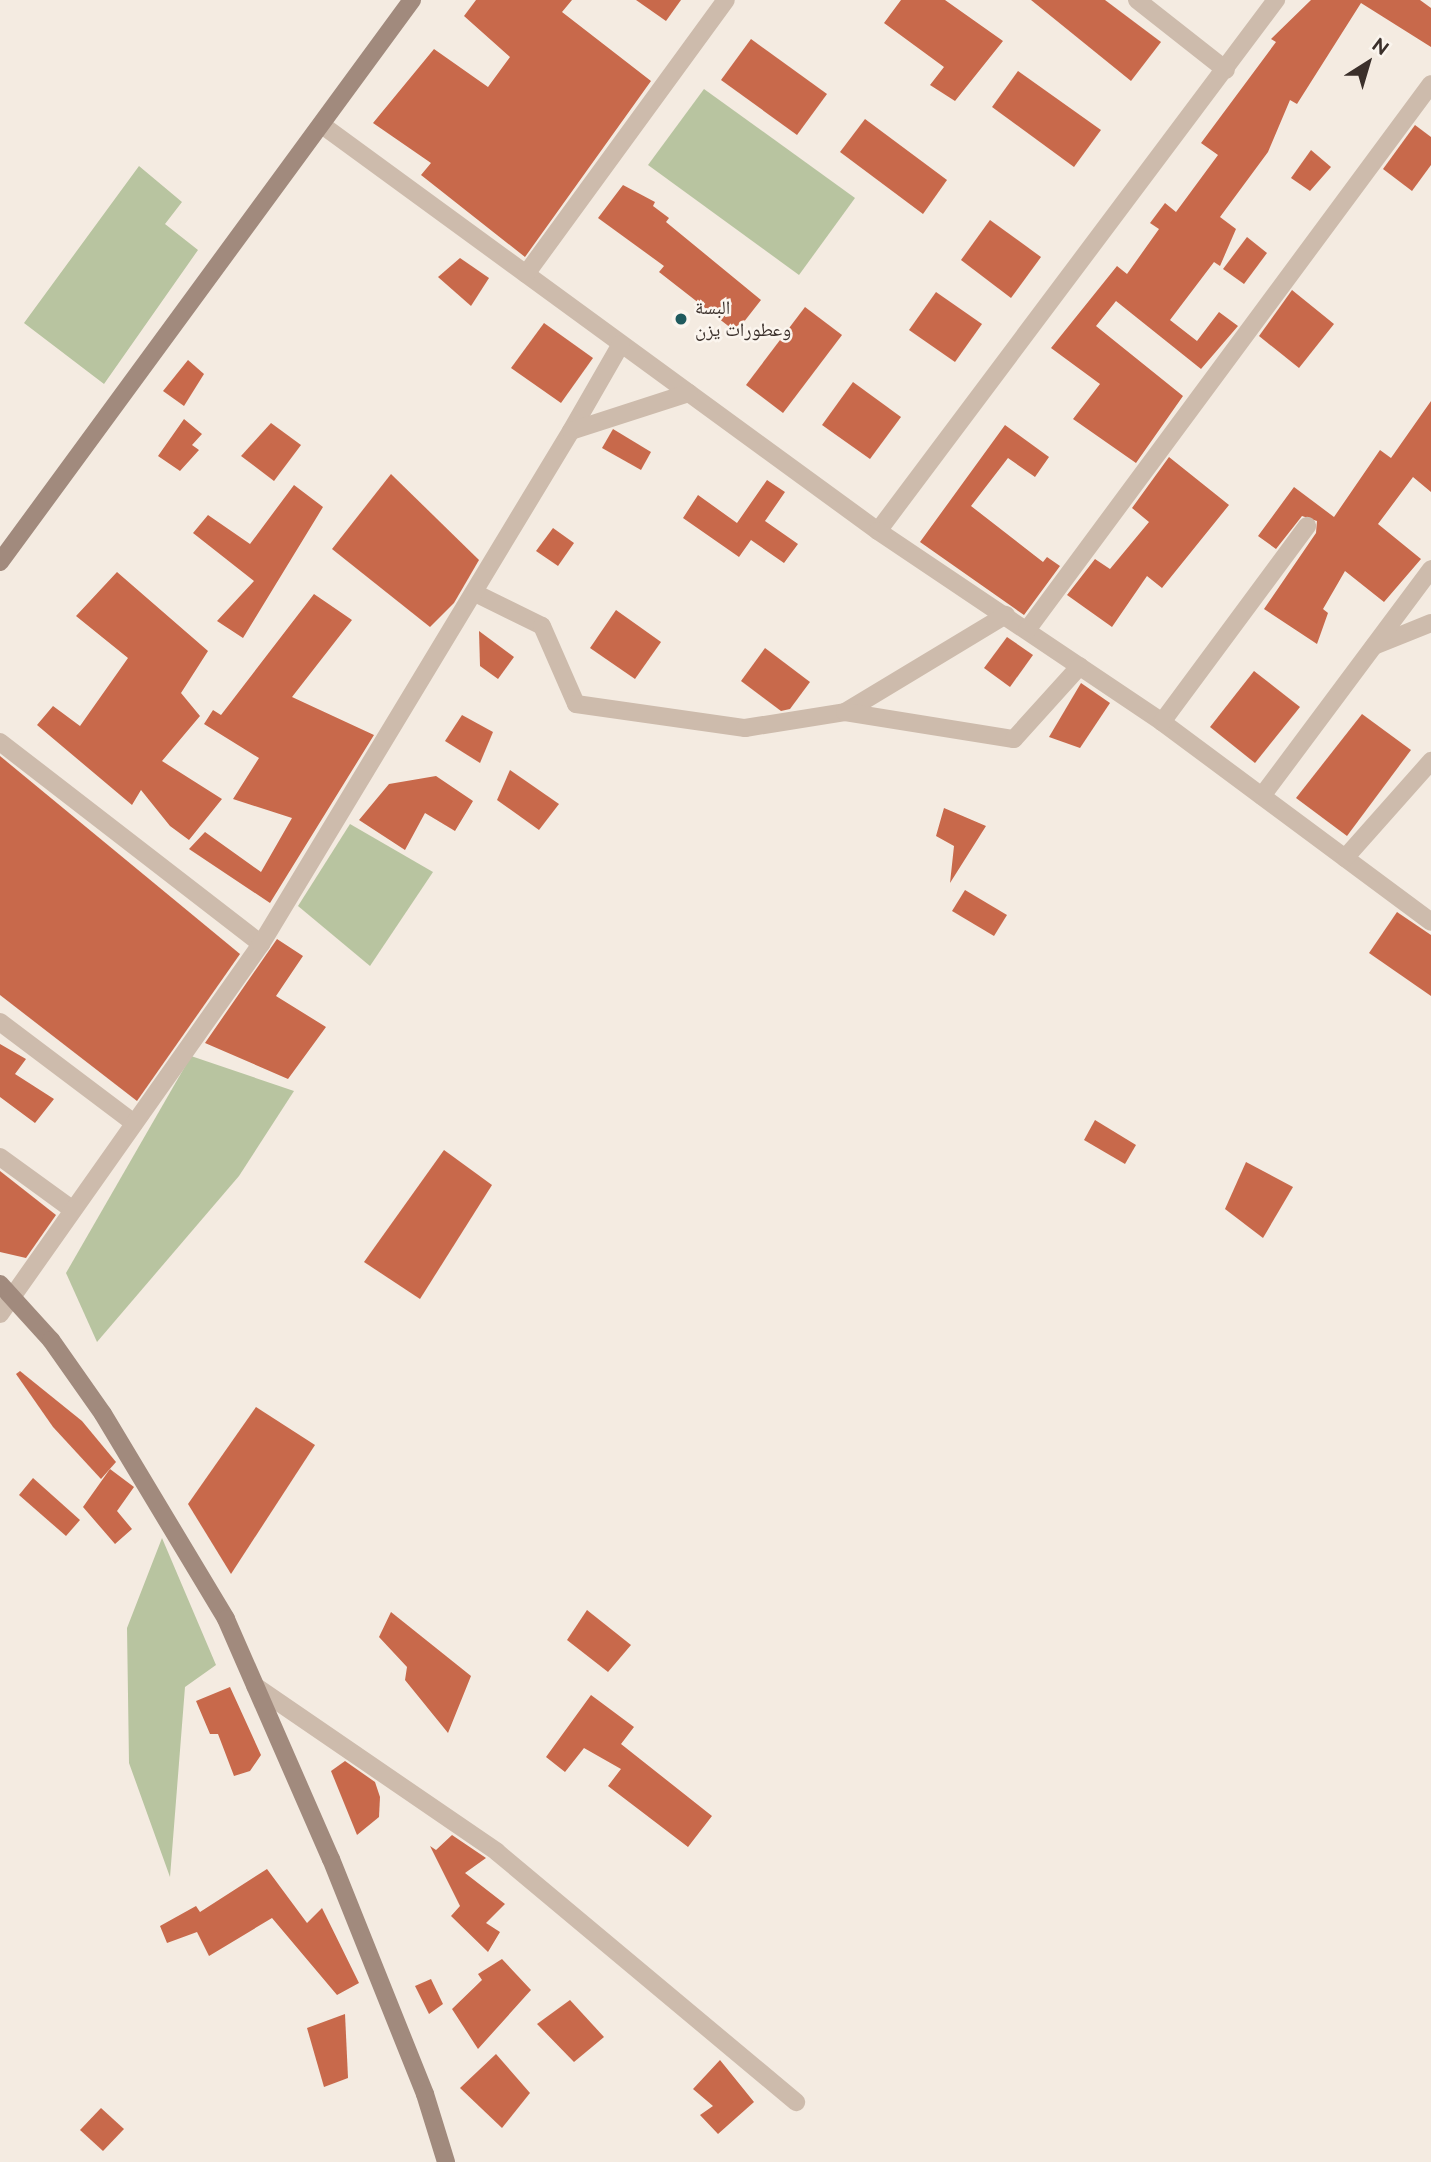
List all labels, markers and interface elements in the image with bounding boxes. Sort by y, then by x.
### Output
north arrow [1333,28,1403,98]
text: N [1368,33,1393,59]
place label: البسة وعطورات يزن [695,297,791,341]
marker: البسة وعطورات يزن [673,311,689,327]

